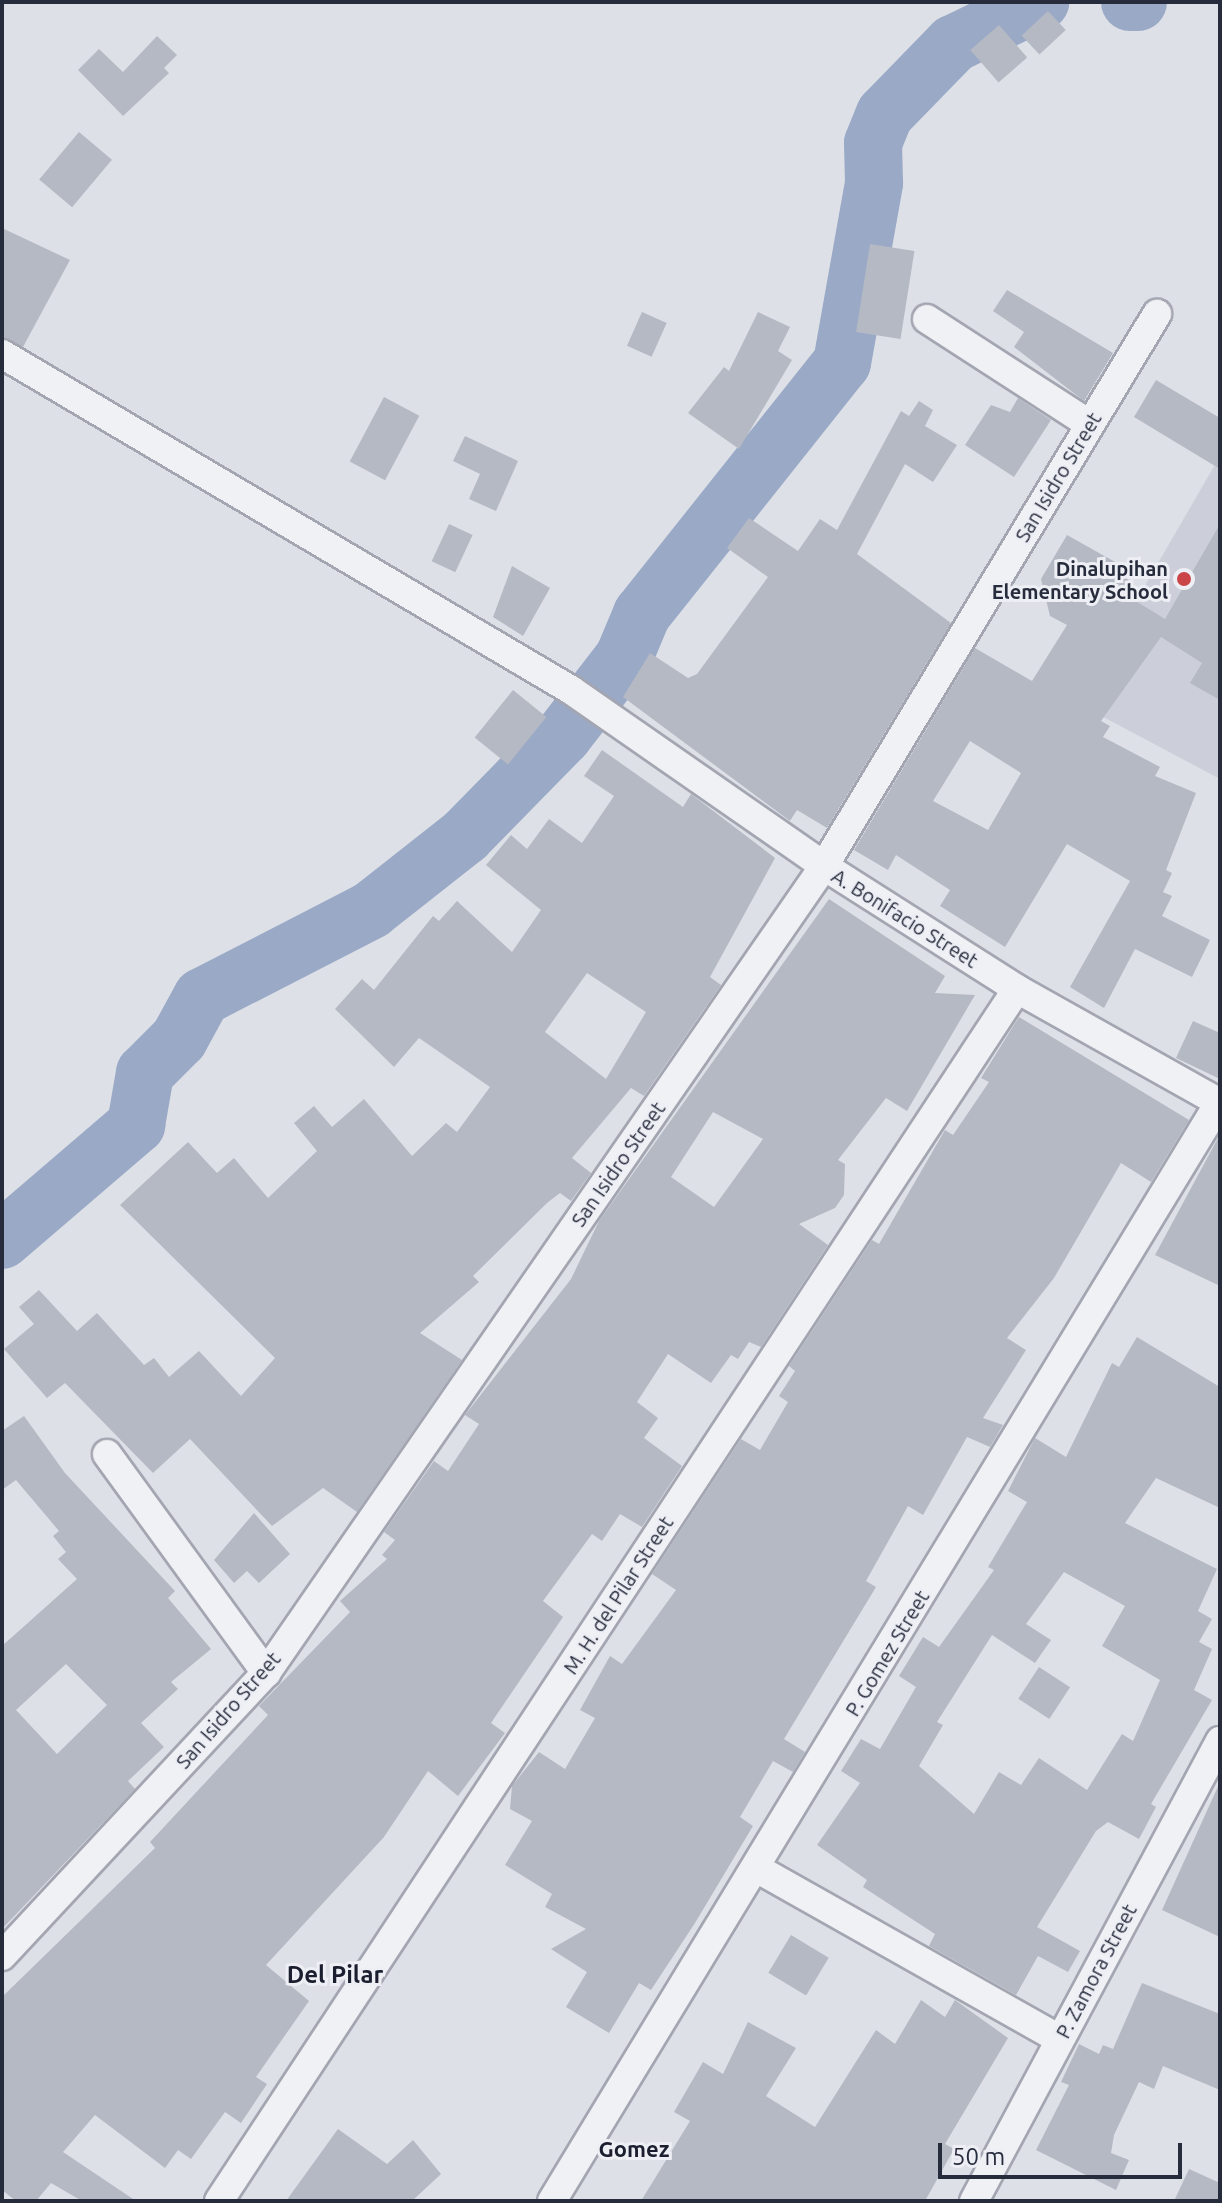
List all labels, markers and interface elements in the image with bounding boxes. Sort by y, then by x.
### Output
street label: San Isidro Street [1010,408,1106,546]
place label: Dinalupihan Elementary School [992,556,1168,603]
marker: Dinalupihan Elementary School [1175,570,1193,588]
street label: A. Bonifacio Street [827,863,983,973]
street label: San Isidro Street [566,1097,670,1231]
street label: M. H. del Pilar Street [558,1512,678,1678]
street label: P. Gomez Street [840,1586,934,1720]
street label: San Isidro Street [171,1647,285,1773]
street label: P. Zamora Street [1051,1900,1141,2042]
district label: Del Pilar [287,1961,383,1989]
scale bar [942,2127,1186,2177]
district label: Gomez [599,2136,669,2162]
text: 50 m [952,2143,1005,2170]

